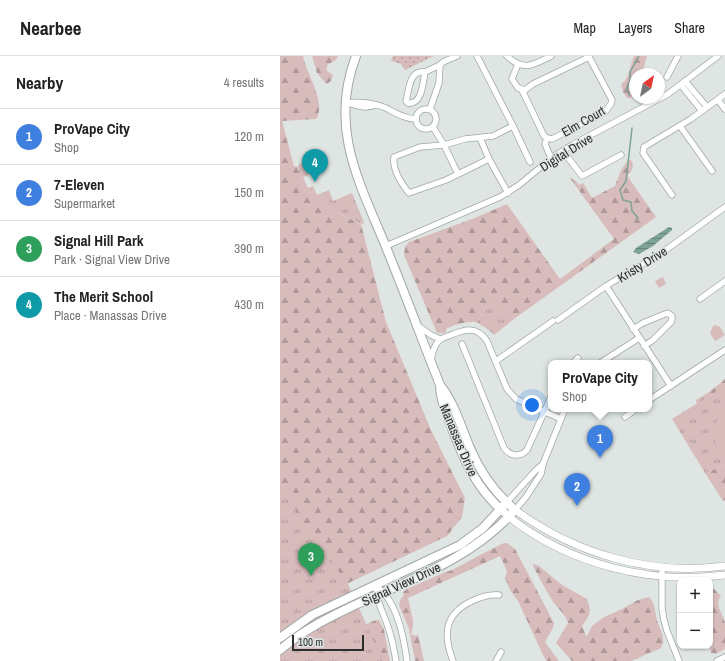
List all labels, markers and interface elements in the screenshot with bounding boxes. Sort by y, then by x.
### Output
text: Nearbee [20,15,81,41]
text: Map [574,19,596,37]
text: Layers [618,19,652,37]
text: Share [674,19,705,37]
north arrow [629,68,665,104]
text: Nearby [16,71,63,94]
text: 4 results [224,74,264,91]
street label: Elm Court [558,102,608,141]
text: ProVape City [54,118,130,139]
text: 1 [26,128,32,145]
text: 120 m [234,128,264,145]
street label: Digital Drive [537,129,596,175]
text: Shop [54,139,79,156]
pin: 4 [302,149,328,182]
text: 7-Eleven [54,174,105,195]
text: 2 [26,184,32,201]
text: 150 m [234,184,264,201]
text: Supermarket [54,195,115,212]
text: Signal Hill Park [54,230,144,251]
text: 3 [26,240,32,257]
text: 390 m [234,240,264,257]
street label: Kristy Drive [614,242,670,286]
text: Park · Signal View Drive [54,251,170,268]
text: The Merit School [54,286,153,307]
text: 4 [26,296,32,313]
text: 430 m [234,296,264,313]
text: Place · Manassas Drive [54,307,167,324]
popup [548,360,652,412]
text: ProVape City [562,367,638,388]
text: Shop [562,388,587,405]
your location [522,395,542,415]
street label: Manassas Drive [436,401,481,479]
pin: 1 [587,425,613,458]
pin: 2 [564,473,590,506]
pin: 3 [298,543,324,576]
street label: Signal View Drive [359,559,443,610]
map controls [677,577,713,649]
button: + [677,577,713,613]
button: − [677,613,713,649]
scale bar [292,633,364,652]
text: 100 m [298,635,323,649]

